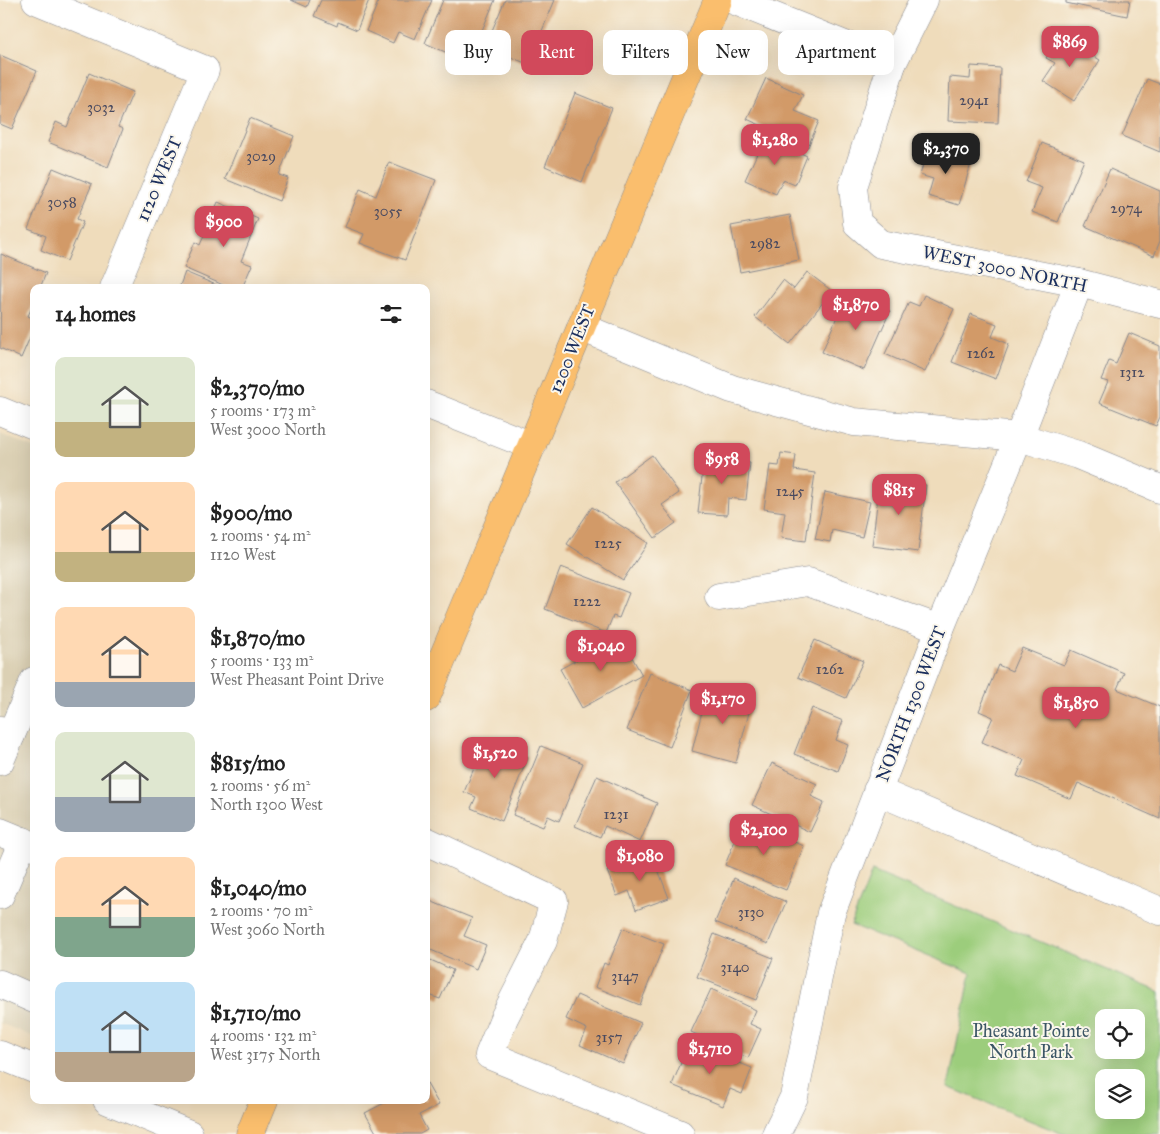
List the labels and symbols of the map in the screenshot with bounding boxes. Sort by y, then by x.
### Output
pin: $869 [1040,26,1100,68]
house number: 2941 [959,91,989,109]
house number: 3032 [87,98,116,116]
pin: $1,280 [734,124,816,166]
pin: $2,370 [905,132,987,175]
street label: 1120 WEST [131,133,187,225]
house number: 3029 [246,147,276,165]
house number: 3058 [47,193,77,211]
house number: 2974 [1110,199,1142,217]
house number: 3055 [374,202,402,220]
pin: $900 [194,206,254,248]
house number: 2982 [750,234,781,252]
street label: WEST 3000 NORTH [921,241,1089,297]
pin: $1,870 [815,288,897,331]
street label: 1200 WEST [544,302,600,396]
house number: 1262 [967,344,996,362]
house number: 1312 [1119,363,1145,381]
pin: $958 [692,442,752,485]
pin: $815 [869,474,929,516]
house number: 1245 [776,482,804,500]
house number: 1225 [594,534,622,552]
house number: 1222 [573,592,602,610]
street label: NORTH 1300 WEST [871,623,951,785]
pin: $1,040 [560,630,642,672]
house number: 1262 [816,660,845,678]
pin: $1,170 [682,682,764,725]
pin: $1,850 [1035,686,1117,729]
pin: $1,520 [454,736,536,779]
house number: 1231 [603,805,629,823]
pin: $2,100 [723,814,805,856]
pin: $1,080 [599,840,681,882]
house number: 3130 [738,903,764,921]
house number: 3140 [720,958,750,976]
house number: 3147 [611,967,639,985]
park label: Pheasant Pointe North Park [973,1020,1089,1063]
house number: 3157 [596,1028,622,1046]
pin: $1,710 [669,1032,751,1075]

